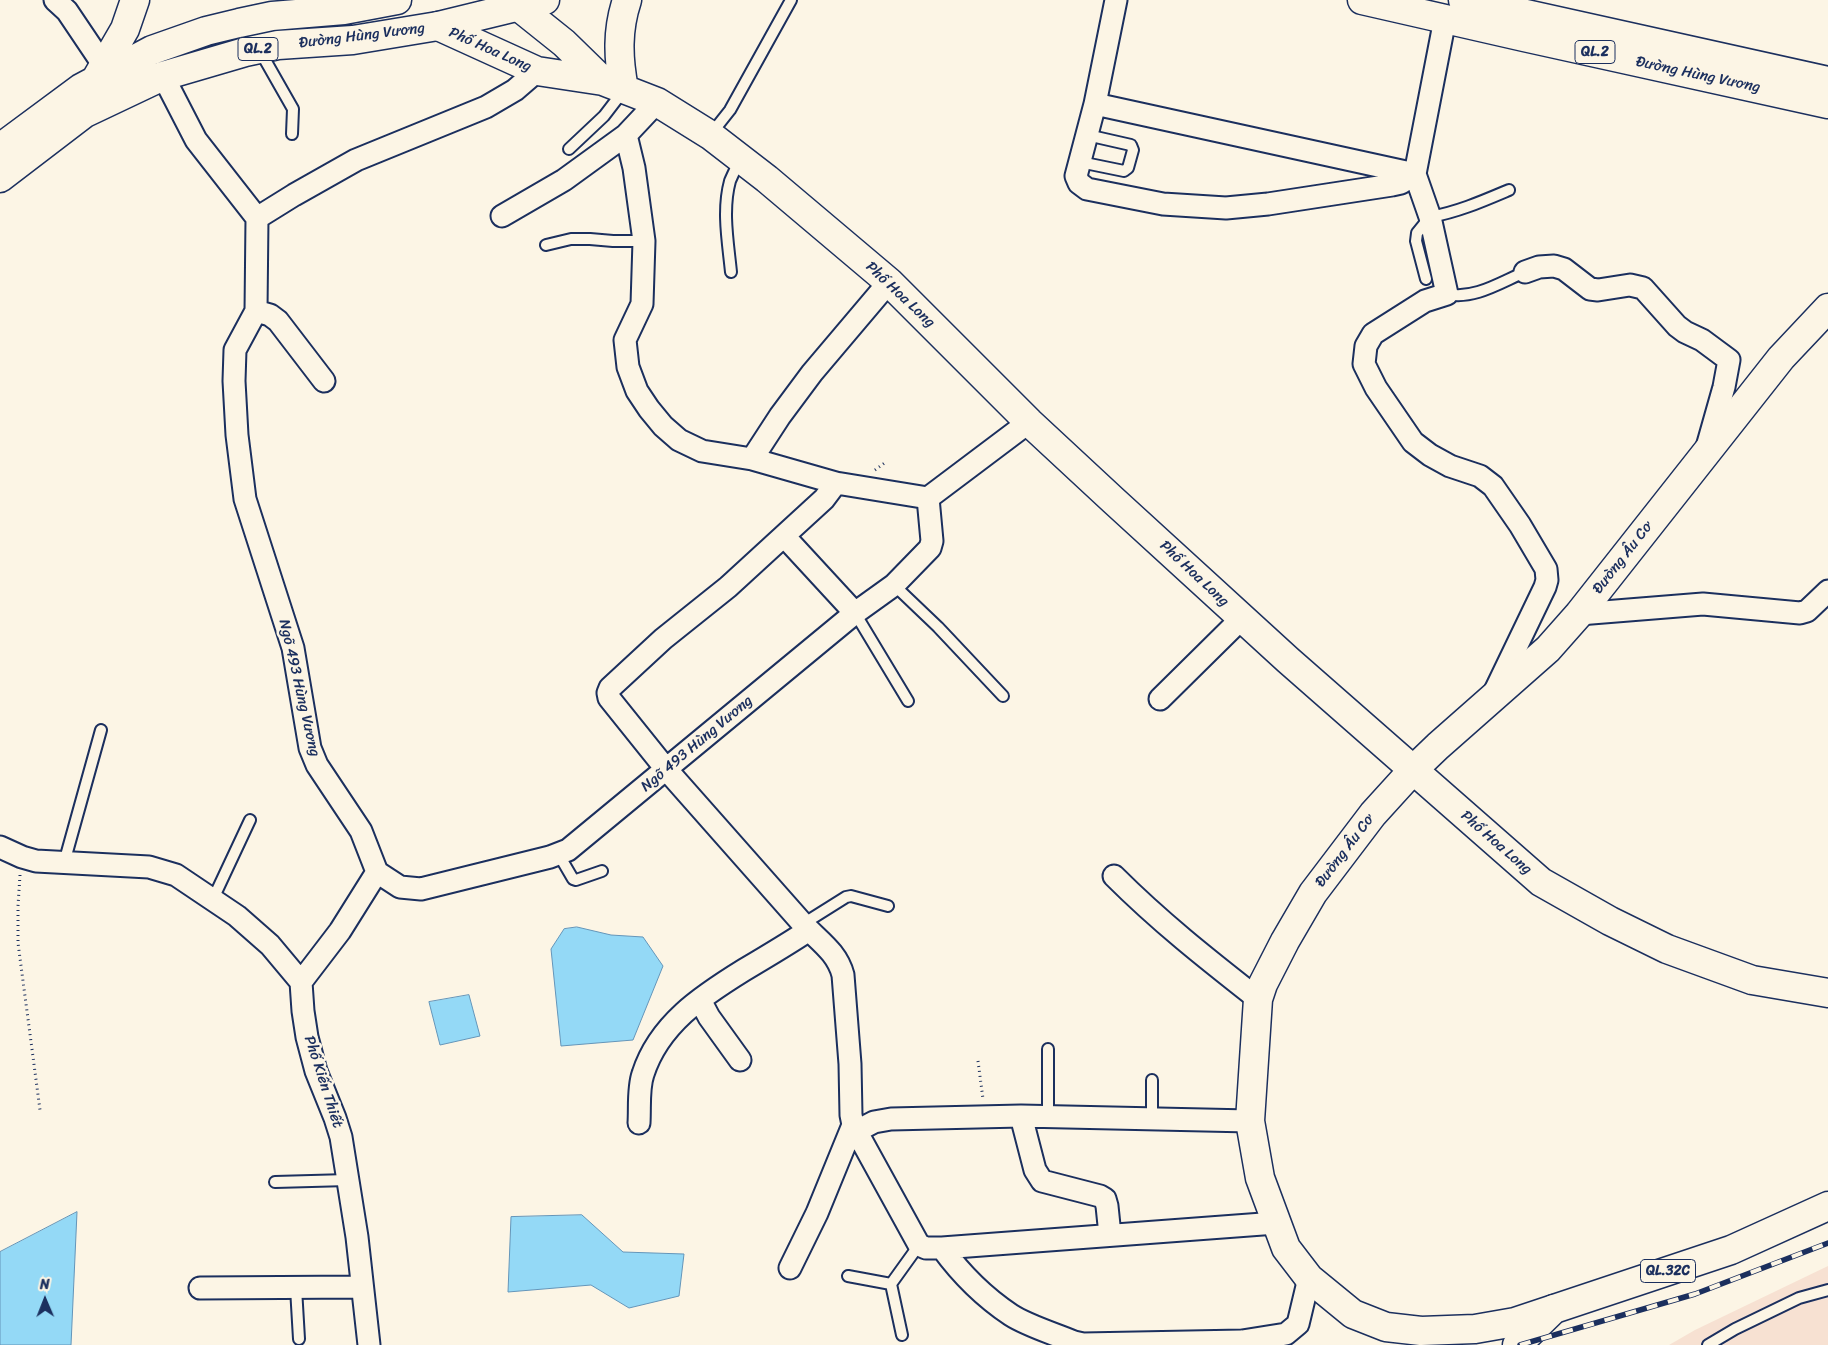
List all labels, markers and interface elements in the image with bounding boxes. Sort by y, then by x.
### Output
street label: Đường Hùng Vương [298,19,426,53]
street label: Phố Hoa Long [446,24,534,76]
road number: QL.2 [238,38,278,61]
road number: QL.2 [1575,41,1615,64]
street label: Đường Hùng Vương [1634,53,1762,97]
street label: Phố Hoa Long [862,258,938,332]
street label: Đường Âu Cơ [1589,518,1657,598]
street label: Phố Hoa Long [1156,537,1232,611]
street label: Ngõ 493 Hùng Vương [274,618,324,758]
street label: Ngõ 493 Hùng Vương [637,692,757,796]
street label: Phố Hoa Long [1457,807,1535,879]
street label: Đường Âu Cơ [1312,811,1378,891]
street label: Phố Kiến Thiết [300,1034,346,1130]
road number: QL.32C [1640,1260,1696,1282]
text: N [40,1272,50,1297]
north arrow [20,1275,70,1325]

